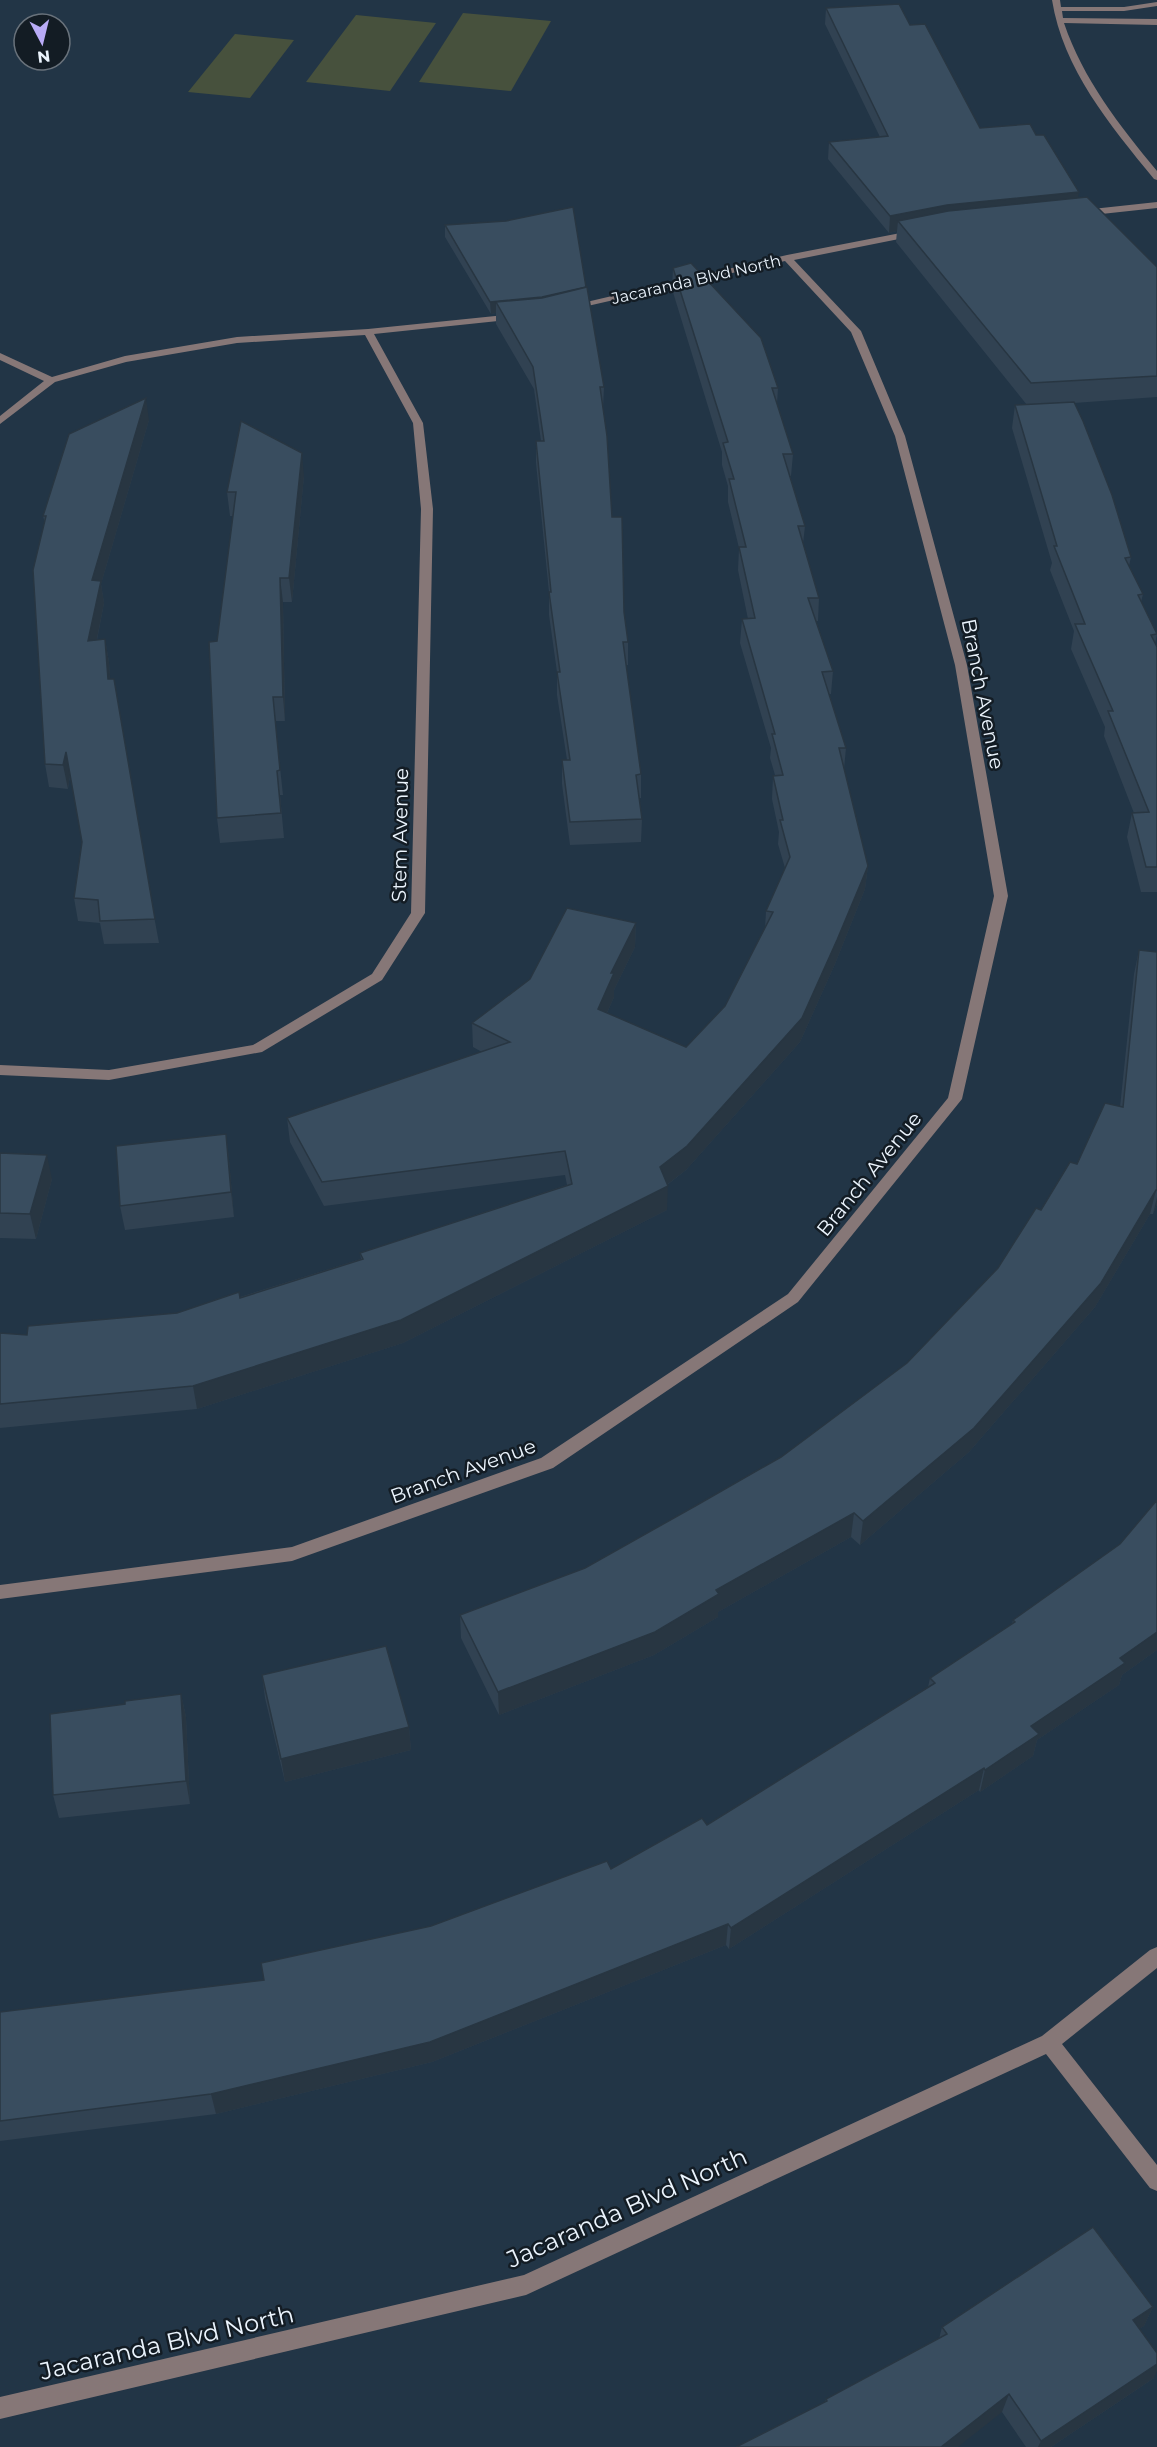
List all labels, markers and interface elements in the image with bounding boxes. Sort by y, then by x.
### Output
north arrow [12,12,72,72]
text: N [36,46,51,67]
street label: Jacaranda Blvd North [609,251,783,308]
street label: Branch Avenue [957,617,1009,771]
street label: Stem Avenue [387,768,413,902]
street label: Branch Avenue [812,1107,926,1241]
street label: Branch Avenue [387,1434,539,1508]
street label: Jacaranda Blvd North [501,2141,751,2274]
street label: Jacaranda Blvd North [36,2299,297,2386]

